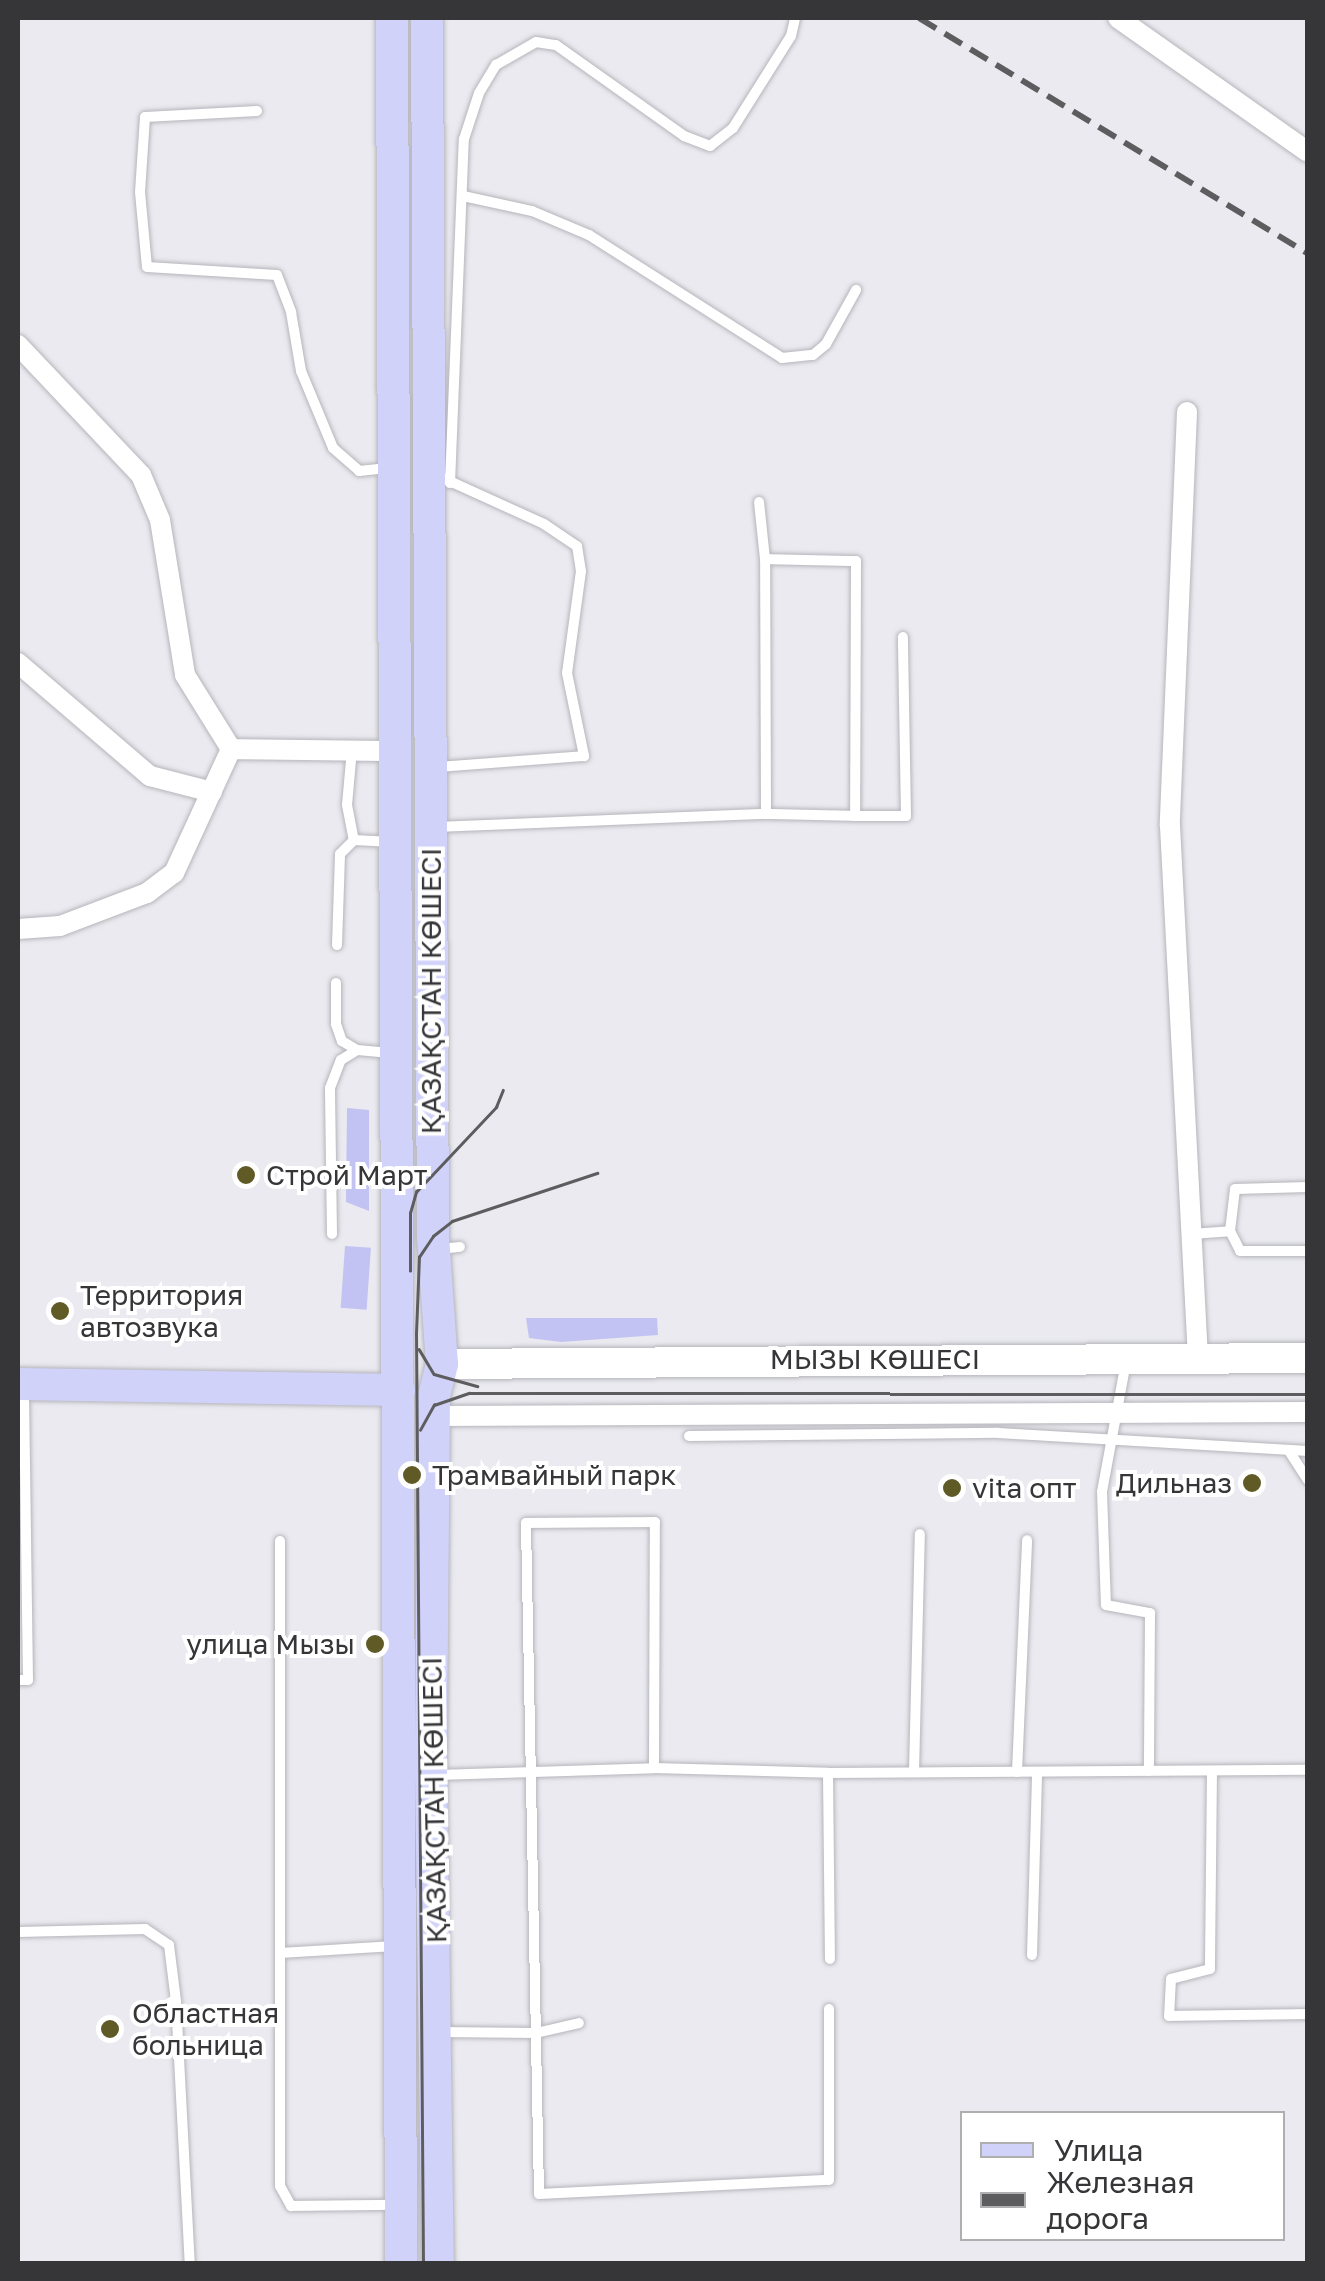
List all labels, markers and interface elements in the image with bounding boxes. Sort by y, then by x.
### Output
street label: ҚАЗАҚСТАН КӨШЕСІ [414,848,448,1134]
place label: Строй Март [266,1158,427,1192]
marker: Строй Март [235,1164,257,1186]
place label: Территория автозвука [80,1278,243,1344]
marker: Территория автозвука [49,1300,71,1322]
street label: МЫЗЫ КӨШЕСІ [770,1342,980,1376]
place label: Трамвайный парк [432,1458,676,1492]
marker: Трамвайный парк [401,1464,423,1486]
place label: Дильназ [1116,1466,1232,1500]
place label: vita опт [972,1471,1077,1505]
marker: Дильназ [1241,1472,1263,1494]
marker: vita опт [941,1477,963,1499]
place label: улица Мызы [186,1627,355,1661]
marker: улица Мызы [364,1633,386,1655]
street label: ҚАЗАҚСТАН КӨШЕСІ [415,1656,453,1944]
place label: Областная больница [132,1996,279,2062]
marker: Областная больница [97,2016,123,2042]
legend [960,2111,1285,2241]
text: Улица [1054,2132,1143,2168]
text: Железная дорога [1046,2164,1195,2236]

